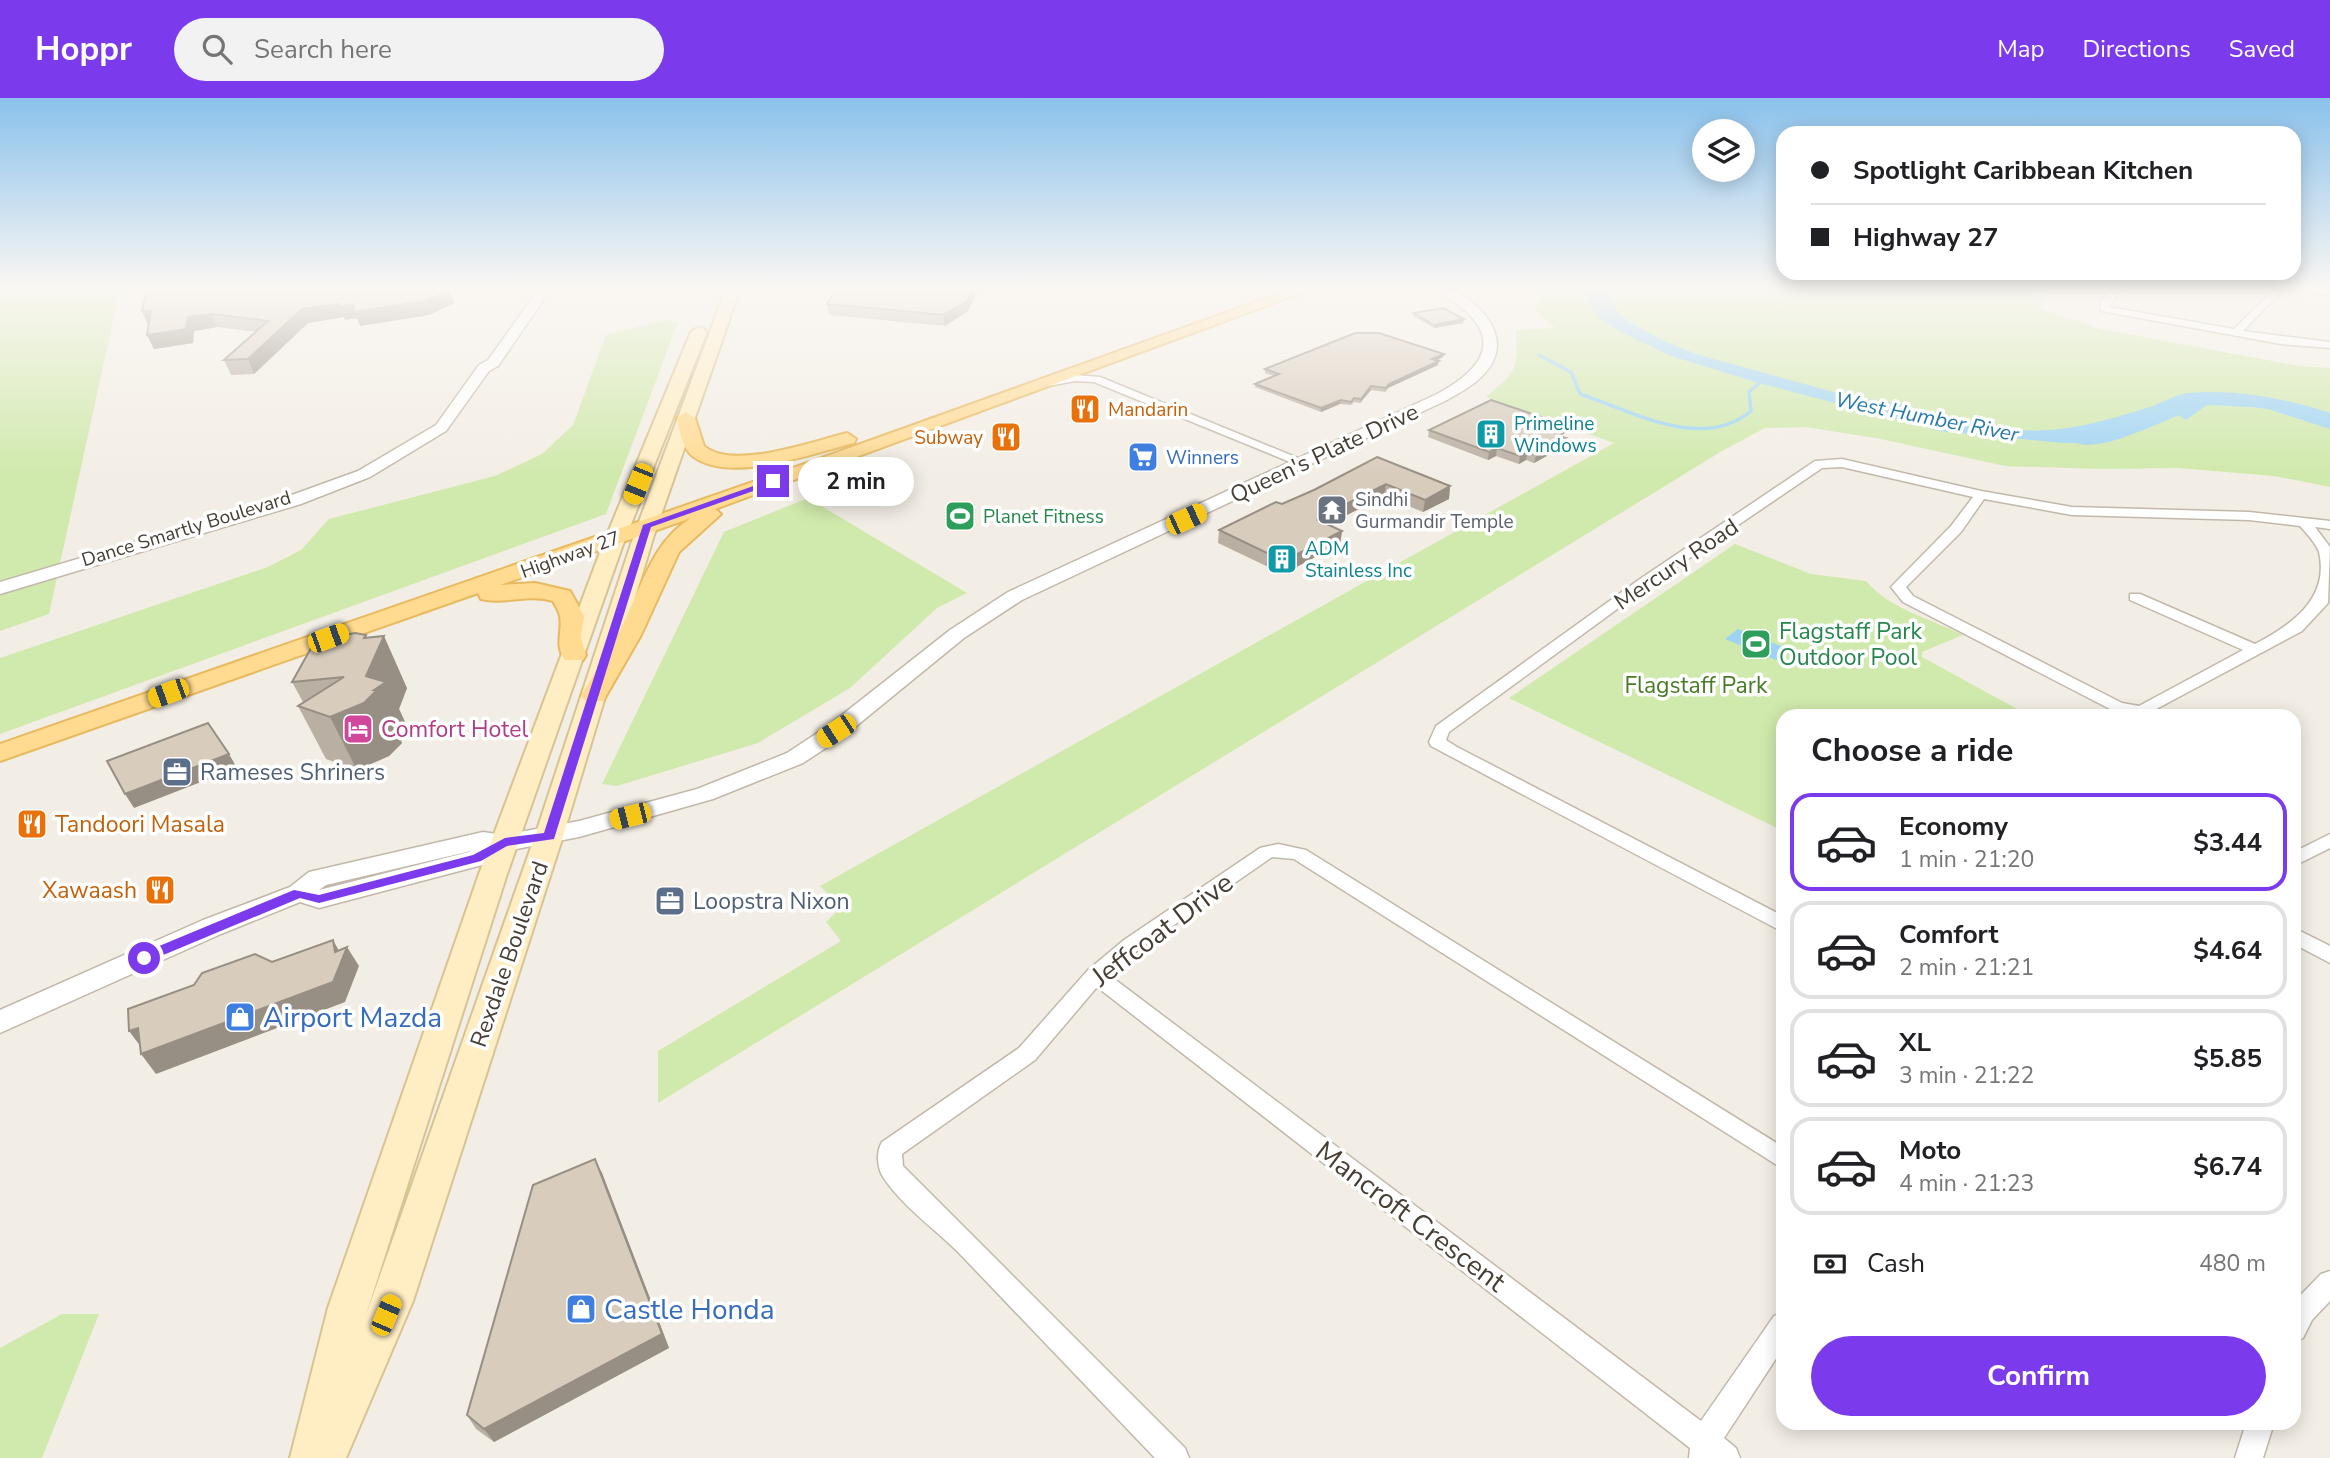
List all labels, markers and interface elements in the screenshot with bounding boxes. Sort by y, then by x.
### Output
search box [174,18,664,81]
text: Hoppr [35,27,132,72]
icon: search [198,30,236,68]
text: Search here [254,32,392,67]
text: Map [1997,33,2044,65]
text: Directions [2082,33,2191,65]
text: Saved [2229,33,2295,65]
map controls [1692,119,1755,182]
button: layers [1692,119,1755,182]
text: Spotlight Caribbean Kitchen [1853,153,2193,188]
text: Highway 27 [1853,220,1998,255]
water label: West Humber River [1833,385,2021,449]
restaurant icon: Mandarin [1068,392,1102,426]
street label: Queen's Plate Drive [1225,396,1423,511]
place label: Mandarin [1108,397,1188,423]
place label: Primeline Windows [1514,411,1597,459]
building icon: Primeline Windows [1474,417,1508,451]
restaurant icon: Subway [989,420,1023,454]
place label: Subway [914,425,983,451]
supermarket icon: Winners [1126,440,1160,474]
place label: Winners [1166,445,1239,471]
callout: 2 min [798,456,913,506]
car [621,461,656,507]
route end [757,465,789,497]
text: 2 min [826,466,886,497]
street label: Dance Smartly Boulevard [78,485,294,573]
place label: Sindhi Gurmandir Temple [1355,487,1514,535]
temple icon: Sindhi Gurmandir Temple [1315,493,1349,527]
sports icon: Planet Fitness [943,499,977,533]
car [1163,501,1210,537]
place label: Planet Fitness [983,504,1104,530]
street label: Mercury Road [1608,511,1745,617]
street label: Highway 27 [517,525,624,585]
place label: ADM Stainless Inc [1305,536,1412,584]
building icon: ADM Stainless Inc [1265,542,1299,576]
place label: Flagstaff Park Outdoor Pool [1779,616,1923,673]
car [305,621,352,655]
sports icon: Flagstaff Park Outdoor Pool [1739,627,1773,661]
park label: Flagstaff Park [1624,670,1768,701]
car [145,676,192,710]
car [813,711,860,751]
hotel icon: Comfort Hotel [341,712,375,746]
place label: Comfort Hotel [381,714,528,745]
text: Choose a ride [1811,729,2013,772]
office icon: Rameses Shriners [160,755,194,789]
place label: Rameses Shriners [200,757,385,788]
car [608,801,653,831]
restaurant icon: Tandoori Masala [15,807,49,841]
place label: Tandoori Masala [55,809,225,840]
text: Economy [1899,809,2008,844]
icon: car [1815,811,1878,874]
text: $3.44 [2193,825,2262,860]
text: 1 min · 21:20 [1899,844,2034,875]
street label: Rexdale Boulevard [463,857,556,1051]
street label: Jeffcoat Drive [1083,864,1241,996]
restaurant icon: Xawaash [143,873,177,907]
place label: Xawaash [42,875,137,906]
office icon: Loopstra Nixon [653,884,687,918]
place label: Loopstra Nixon [693,886,850,917]
text: Comfort [1899,917,1999,952]
icon: car [1815,919,1878,982]
text: $4.64 [2193,933,2262,968]
route start [128,942,160,974]
text: 2 min · 21:21 [1899,952,2034,983]
place label: Airport Mazda [263,999,442,1037]
shop icon: Airport Mazda [223,1000,257,1034]
text: XL [1899,1025,1931,1060]
icon: car [1815,1027,1878,1090]
text: $5.85 [2193,1041,2262,1076]
text: 3 min · 21:22 [1899,1060,2034,1091]
street label: Mancroft Crescent [1308,1133,1513,1301]
text: Moto [1899,1133,1961,1168]
icon: car [1815,1135,1878,1198]
text: $6.74 [2193,1149,2262,1184]
text: 4 min · 21:23 [1899,1168,2034,1199]
icon: cash [1811,1245,1849,1283]
text: Cash [1867,1246,1925,1281]
text: 480 m [2199,1248,2266,1279]
place label: Castle Honda [604,1291,775,1329]
car [369,1292,404,1338]
shop icon: Castle Honda [564,1292,598,1326]
button: Confirm [1811,1336,2266,1416]

